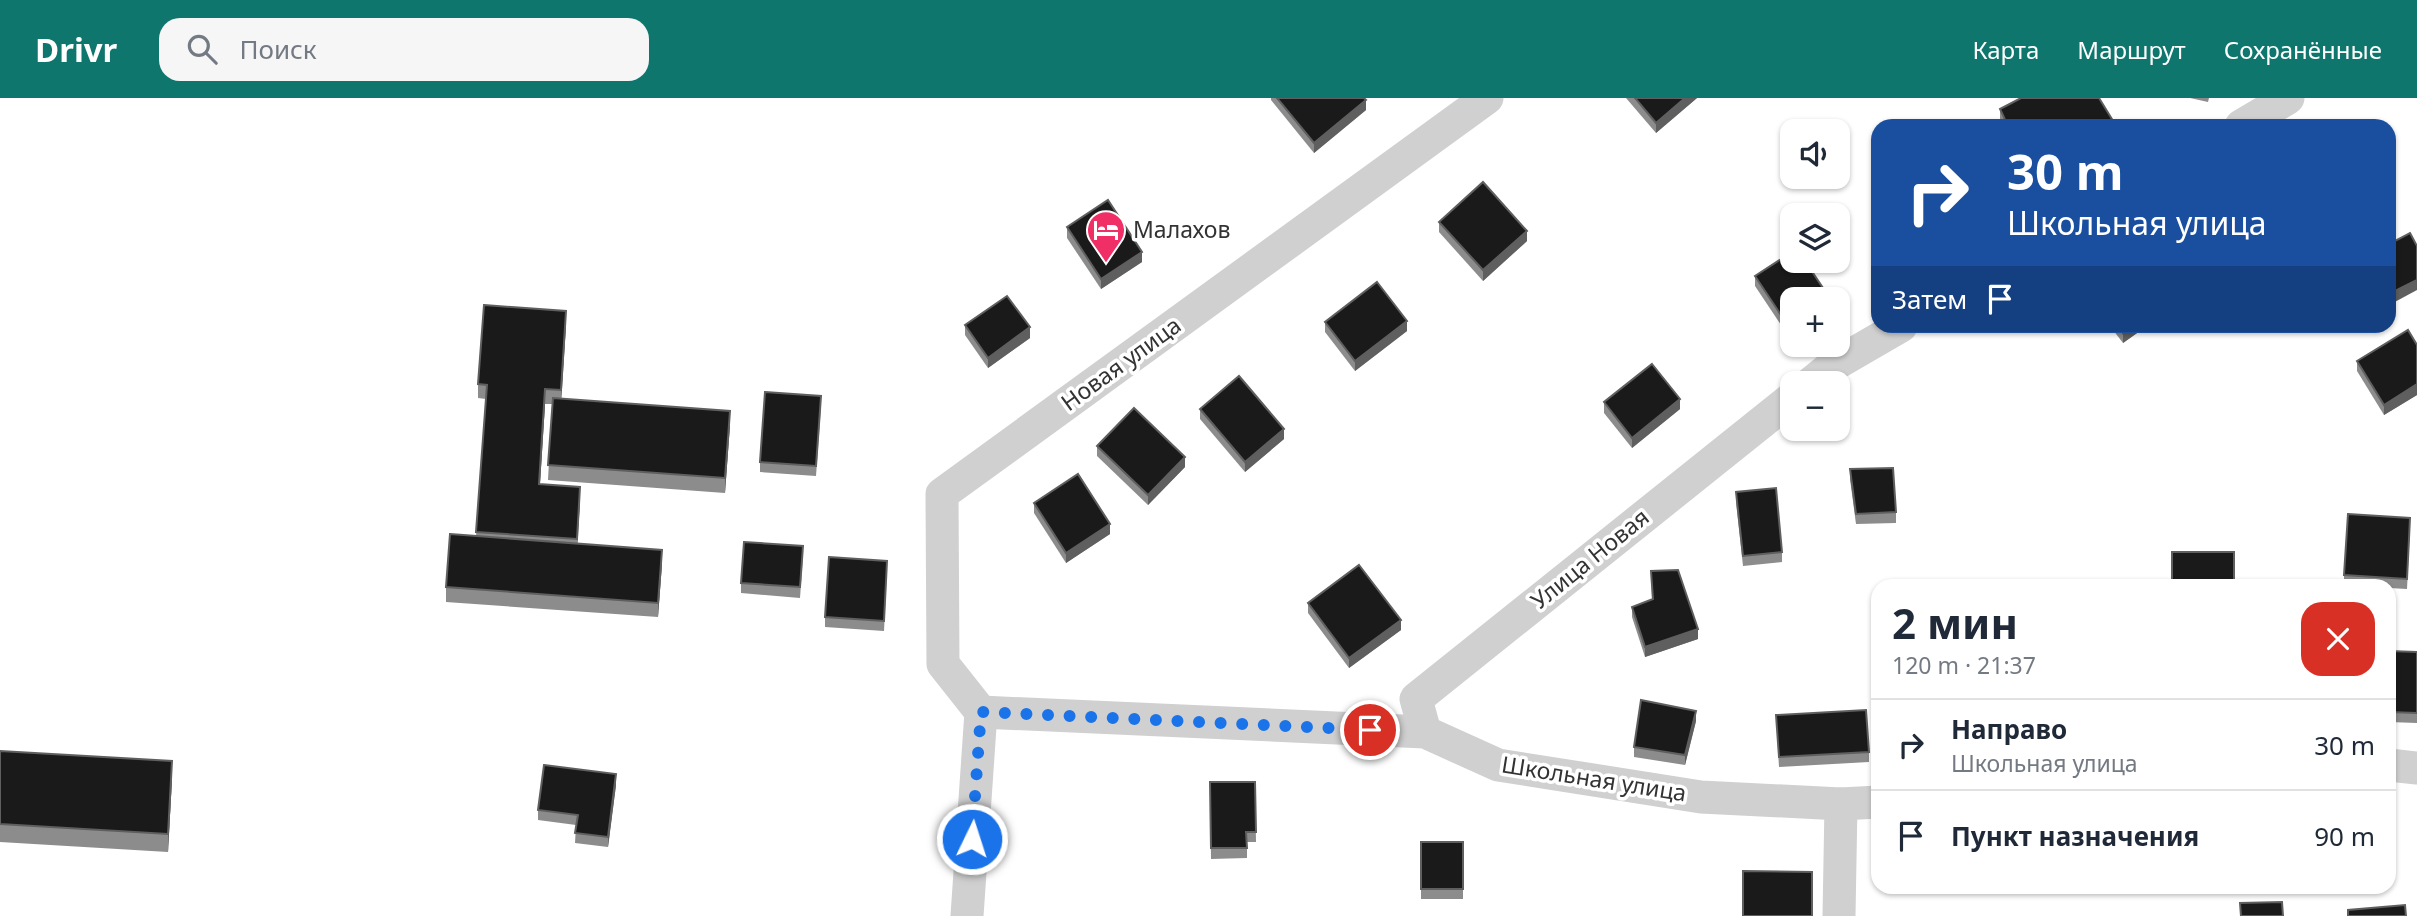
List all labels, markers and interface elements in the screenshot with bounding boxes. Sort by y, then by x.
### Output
search box [159,18,649,81]
text: Drivr [35,27,117,72]
icon: search [183,30,221,68]
text: Поиск [239,31,317,67]
text: Карта [1972,33,2039,66]
text: Маршрут [2077,33,2186,66]
text: Сохранённые [2224,33,2382,66]
map controls [1780,119,1850,441]
button: sound [1780,119,1850,189]
text: 30 m [2007,138,2124,204]
icon: right [1892,147,1983,238]
text: Школьная улица [2007,201,2267,244]
button: layers [1780,203,1850,273]
hotel icon: Малахов [1085,209,1127,264]
place label: Малахов [1133,213,1230,245]
icon: arrive [1981,280,2019,318]
text: Затем [1892,281,1967,317]
button: + [1780,287,1850,357]
street label: Новая улица [1054,309,1187,418]
button: − [1780,371,1850,441]
street label: Улица Новая [1524,501,1655,616]
text: 2 мин [1892,594,2018,651]
button: close [2301,602,2375,676]
text: 120 m · 21:37 [1892,649,2036,681]
pin [1340,700,1400,760]
icon: arrive [1351,711,1389,749]
text: Направо [1951,711,2067,747]
icon: right [1892,726,1930,764]
text: 30 m [2314,727,2375,763]
text: Школьная улица [1951,747,2138,779]
street label: Школьная улица [1499,748,1689,808]
position arrow [935,802,1009,876]
icon: arrive [1892,817,1930,855]
text: Пункт назначения [1951,818,2199,854]
text: 90 m [2314,818,2375,854]

